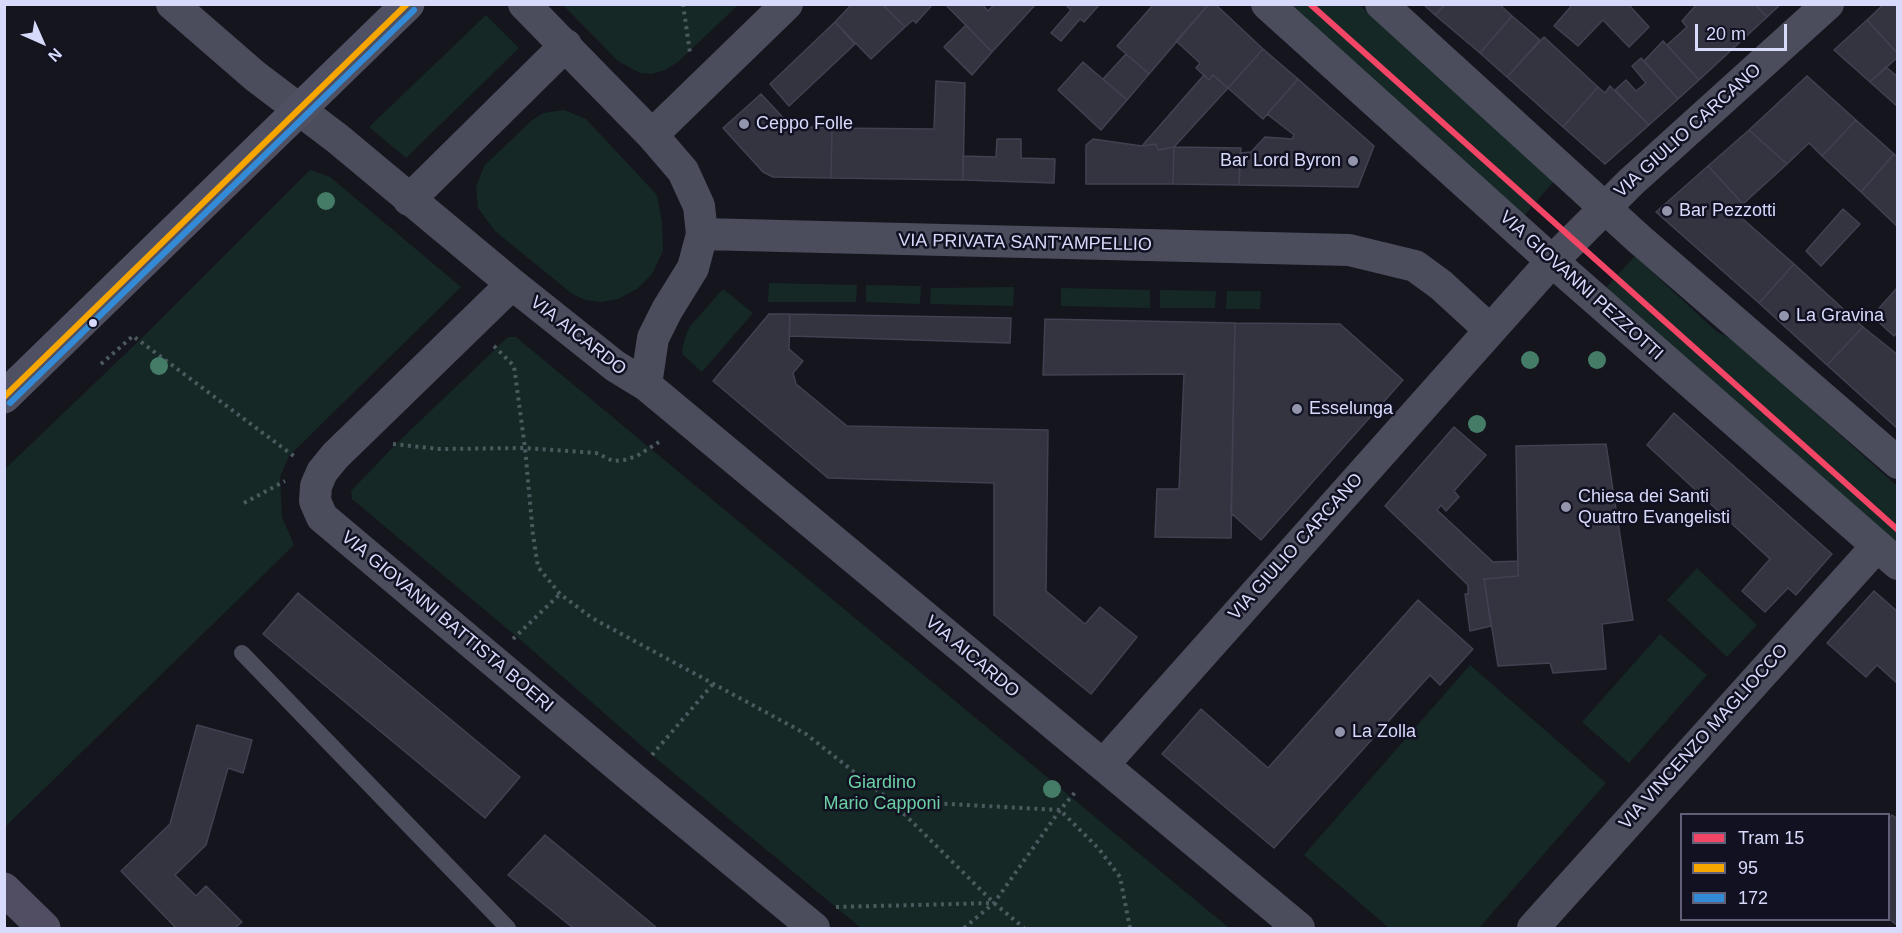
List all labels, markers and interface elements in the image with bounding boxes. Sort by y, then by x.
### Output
north arrow [12,12,72,72]
scale bar [1698,12,1790,50]
text: 20 m [1706,24,1746,44]
text: N [45,45,65,65]
street label: VIA GIULIO CARCANO [1610,59,1766,203]
place label: Ceppo Folle [756,113,853,135]
marker: Ceppo Folle [737,117,751,131]
place label: Bar Lord Byron [1220,150,1341,172]
marker: Bar Lord Byron [1346,154,1360,168]
place label: Bar Pezzotti [1679,200,1776,222]
marker: Bar Pezzotti [1660,204,1674,218]
street label: VIA GIOVANNI PEZZOTTI [1495,207,1667,365]
street label: VIA PRIVATA SANT'AMPELLIO [898,230,1152,256]
street label: VIA AICARDO [526,292,630,380]
place label: La Gravina [1796,305,1884,327]
marker: La Gravina [1777,309,1791,323]
unlabelled marker [87,317,99,329]
place label: Esselunga [1309,398,1393,420]
marker: Esselunga [1290,402,1304,416]
street label: VIA GIULIO CARCANO [1224,469,1368,625]
place label: Chiesa dei Santi Quattro Evangelisti [1578,486,1730,528]
marker: Chiesa dei Santi Quattro Evangelisti [1559,500,1573,514]
street label: VIA GIOVANNI BATTISTA BOERI [337,527,557,717]
street label: VIA AICARDO [921,611,1023,703]
street label: VIA VINCENZO MAGLIOCCO [1615,640,1793,834]
place label: La Zolla [1352,721,1416,743]
marker: La Zolla [1333,725,1347,739]
park label: Giardino Mario Capponi [823,772,941,814]
legend [1680,813,1890,921]
text: Tram 15 [1738,828,1804,848]
text: 95 [1738,858,1758,878]
text: 172 [1738,888,1768,908]

